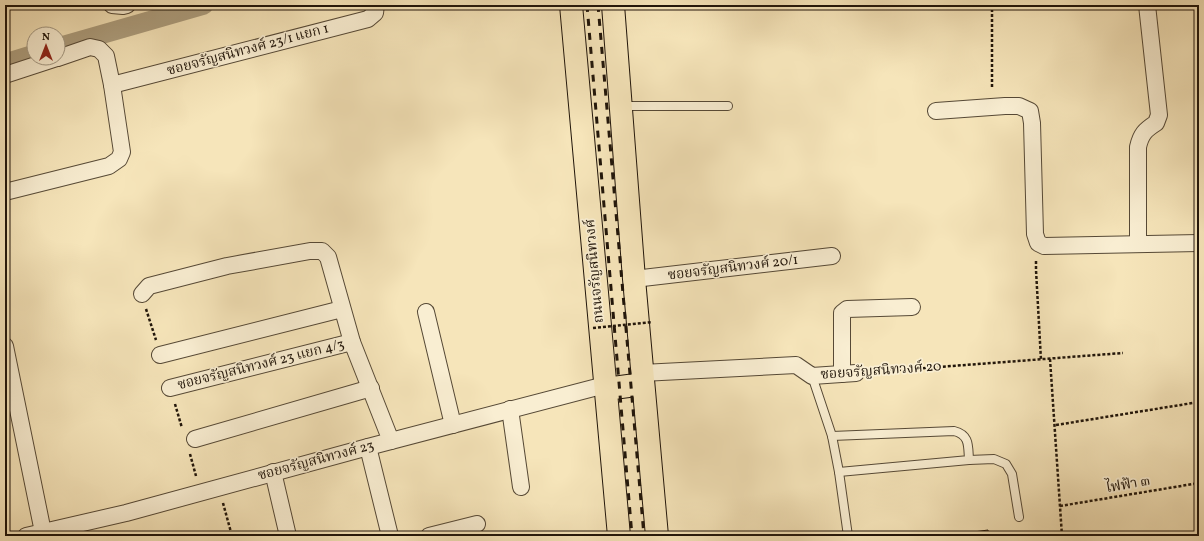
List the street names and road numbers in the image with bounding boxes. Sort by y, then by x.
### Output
street label: ซอยจรัญสนิทวงศ์ 23/1 แยก 1 [165,18,331,81]
street label: ถนนจรัญสนิทวงศ์ [580,218,609,324]
street label: ซอยจรัญสนิทวงศ์ 20/1 [667,250,799,285]
street label: ซอยจรัญสนิทวงศ์ 23 แยก 4/3 [175,334,346,395]
street label: ซอยจรัญสนิทวงศ์ 20 [820,356,942,385]
street label: ซอยจรัญสนิทวงศ์ 23 [256,435,376,486]
street label: ไฟฟ้า ๓ [1103,470,1152,498]

